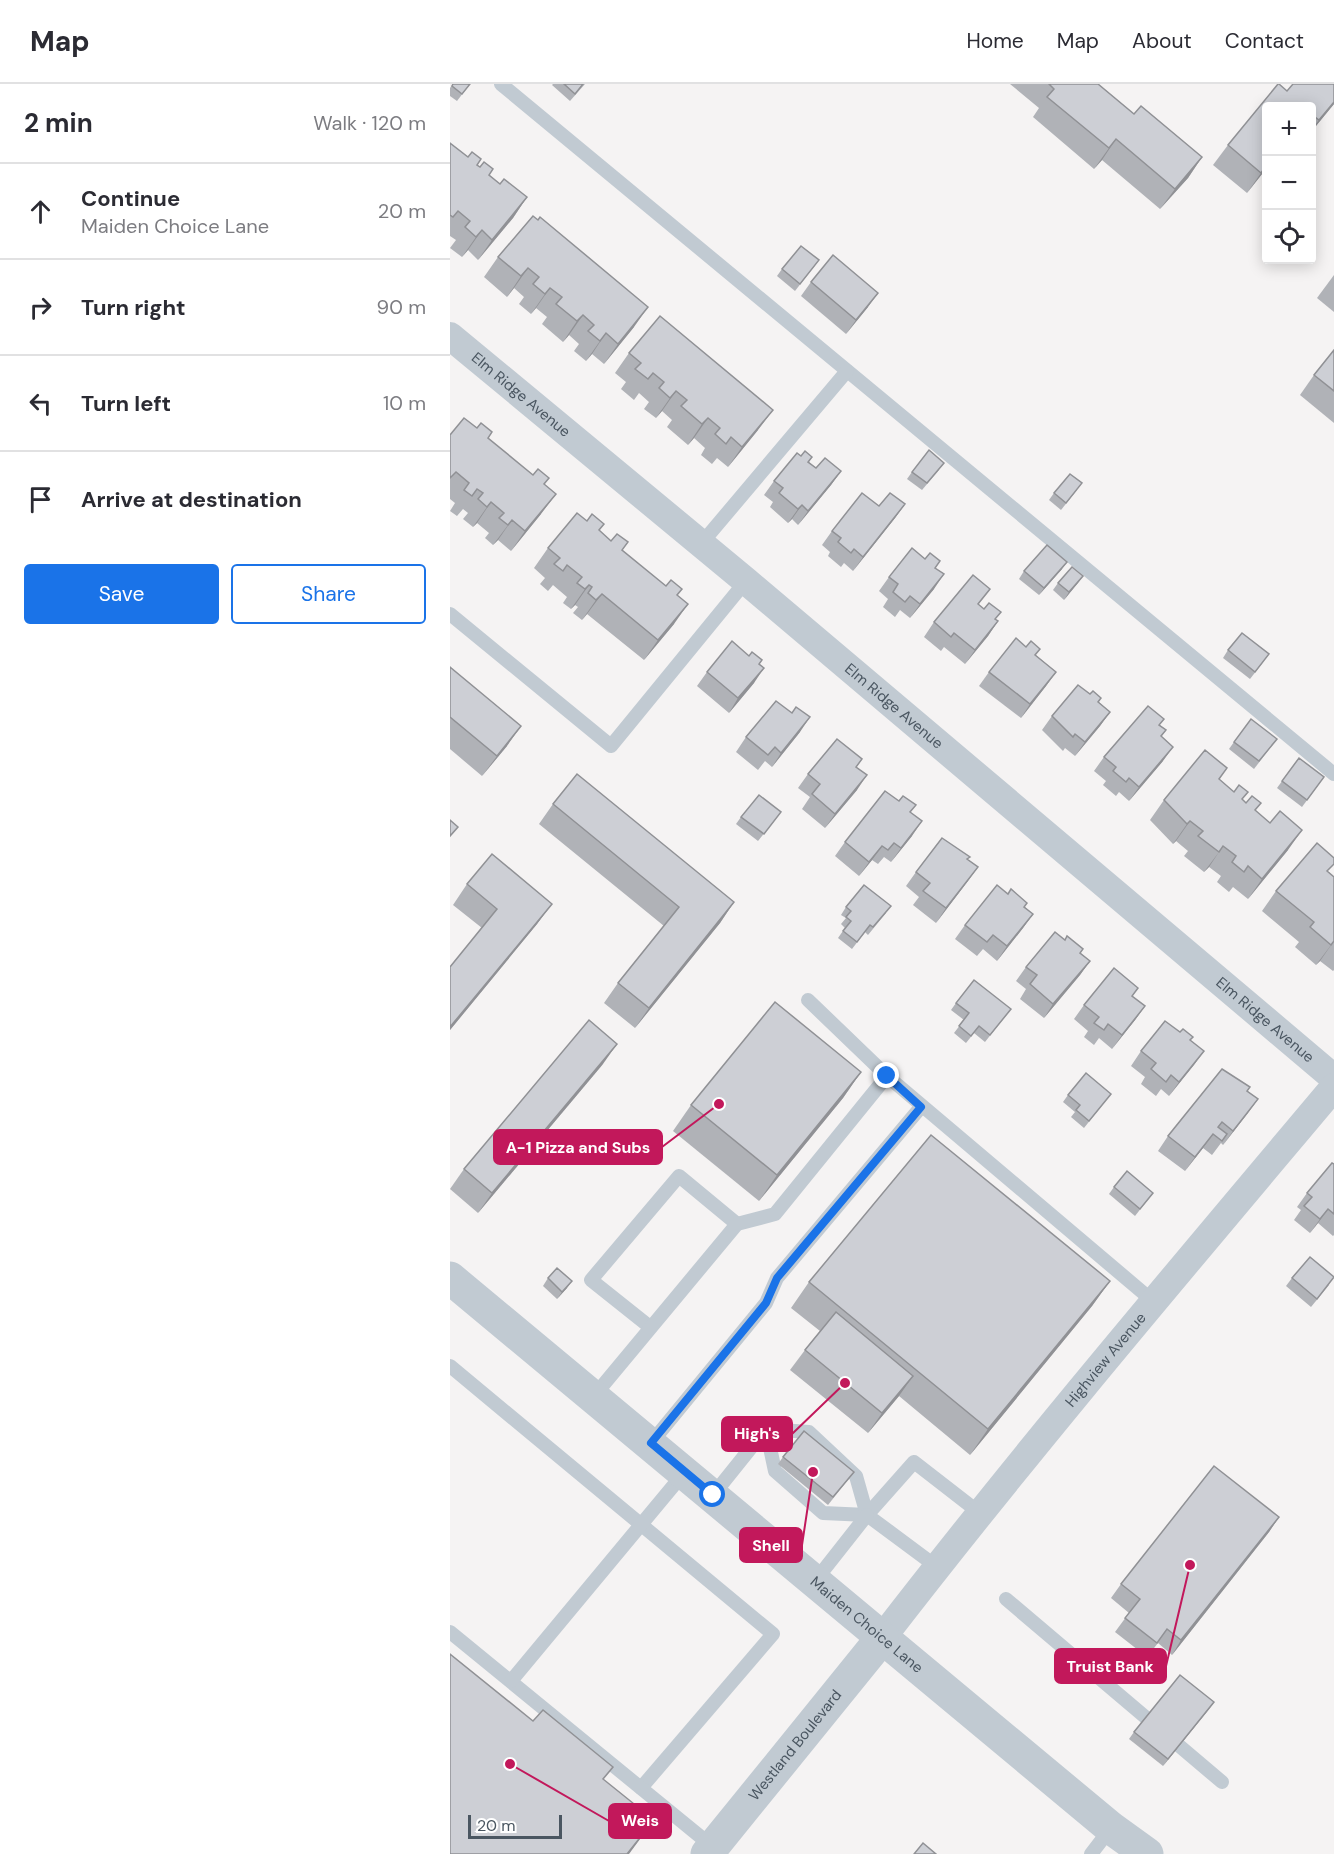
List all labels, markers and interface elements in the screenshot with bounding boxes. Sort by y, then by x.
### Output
text: Map [30,23,90,60]
text: Home [966,27,1024,55]
text: Map [1057,27,1099,55]
text: About [1132,27,1192,55]
text: Contact [1225,27,1304,55]
map controls [1262,102,1316,264]
button: + [1262,102,1316,156]
text: 2 min [24,106,93,140]
text: Walk · 120 m [313,110,426,136]
button: − [1262,156,1316,210]
text: Continue [81,184,180,213]
icon: ahead [24,195,57,228]
text: 20 m [378,198,426,224]
button: locate [1262,210,1316,264]
text: Maiden Choice Lane [81,213,269,239]
icon: right [24,291,57,324]
text: Turn right [81,293,186,322]
text: 90 m [377,294,426,320]
street label: Elm Ridge Avenue [467,348,575,442]
icon: left [24,387,57,420]
text: Turn left [81,389,171,418]
text: 10 m [383,390,426,416]
icon: arrive [24,483,57,516]
text: Arrive at destination [81,485,302,514]
button: Save [24,564,219,624]
button: Share [231,564,426,624]
street label: Elm Ridge Avenue [841,659,947,753]
street label: Elm Ridge Avenue [1212,973,1319,1067]
route end [873,1062,899,1088]
callout: A-1 Pizza and Subs [494,1130,662,1164]
text: A-1 Pizza and Subs [506,1137,650,1158]
street label: Highview Avenue [1061,1308,1151,1411]
callout: High's [722,1417,792,1451]
text: High's [734,1423,780,1444]
route start [699,1481,725,1507]
callout: Shell [740,1528,802,1562]
text: Shell [752,1535,790,1556]
street label: Maiden Choice Lane [806,1572,927,1678]
callout: Truist Bank [1055,1649,1166,1683]
text: Truist Bank [1066,1656,1154,1677]
street label: Westland Boulevard [744,1686,846,1805]
callout: Weis [609,1804,671,1838]
text: Weis [621,1810,659,1831]
scale bar [468,1812,562,1840]
text: 20 m [477,1815,516,1836]

